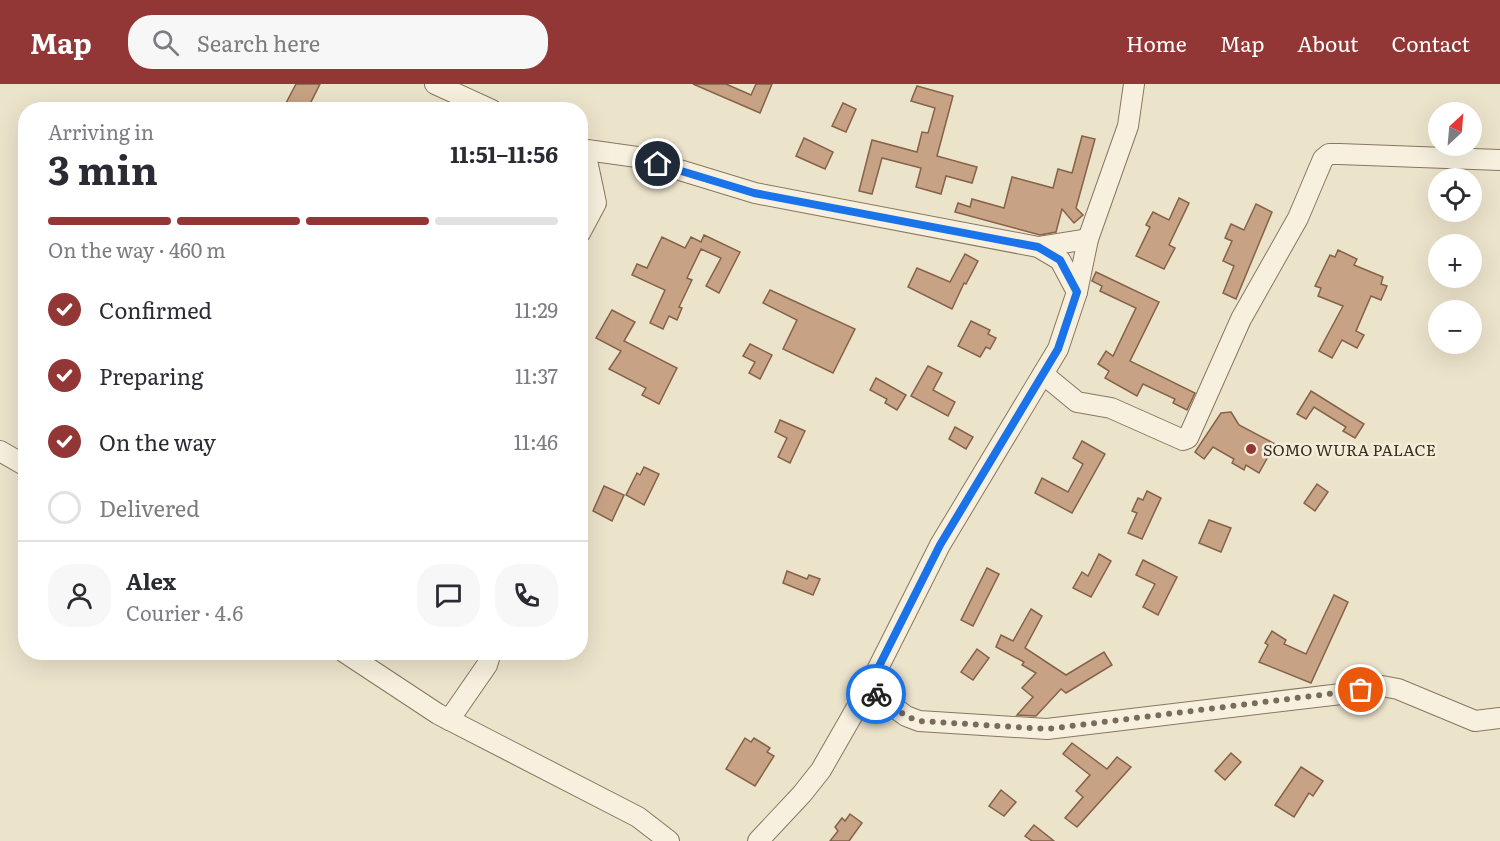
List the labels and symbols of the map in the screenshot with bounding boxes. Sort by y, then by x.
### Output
north arrow [1428,102,1482,156]
pin [632,138,683,189]
place label: SOMO WURA PALACE [1263,437,1436,461]
marker: SOMO WURA PALACE [1244,442,1258,456]
courier [846,664,906,724]
pin [1335,664,1386,715]

